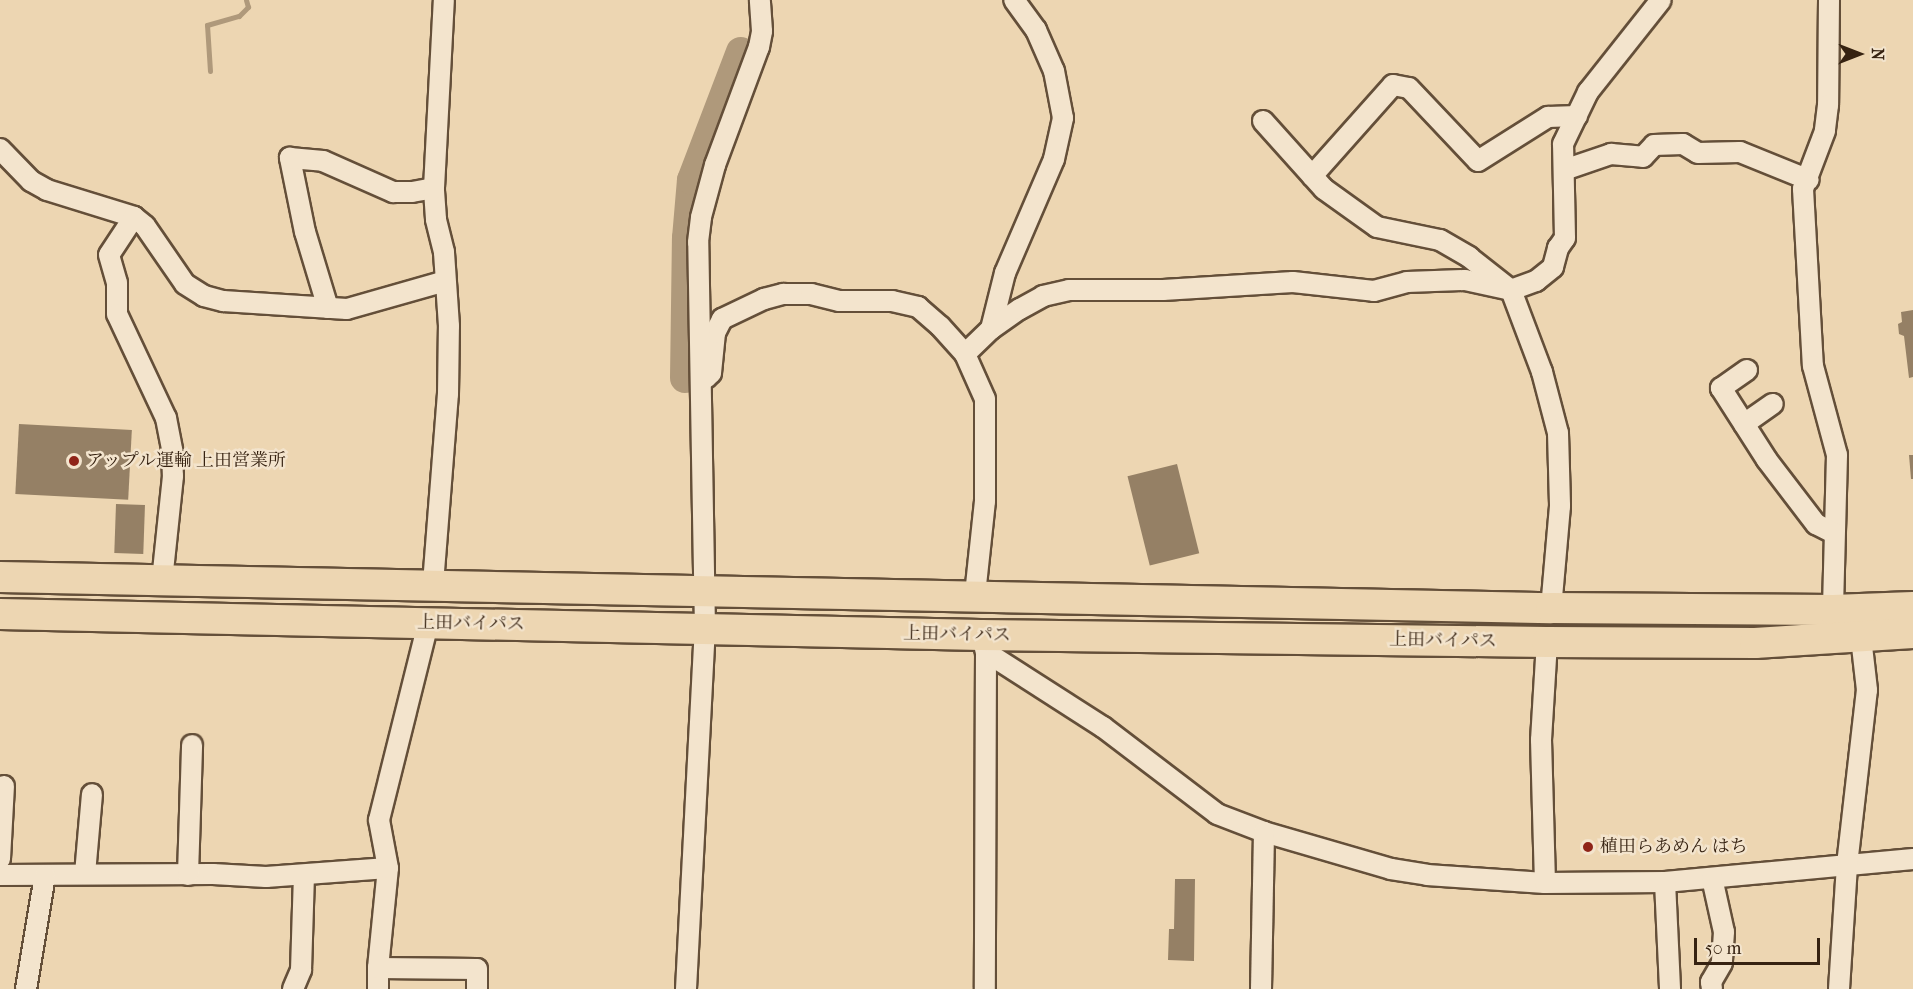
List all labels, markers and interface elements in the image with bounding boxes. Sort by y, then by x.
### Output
north arrow [1829,24,1889,84]
text: N [1868,48,1887,60]
place label: アップル運輸 上田営業所 [86,450,288,472]
marker: アップル運輸 上田営業所 [67,454,81,468]
street label: 上田バイパス [417,612,525,636]
street label: 上田バイパス [903,623,1011,647]
street label: 上田バイパス [1389,629,1497,653]
place label: 植田らあめん はち [1600,836,1748,858]
marker: 植田らあめん はち [1581,840,1595,854]
scale bar [1697,926,1823,964]
text: 50 m [1705,938,1741,959]

